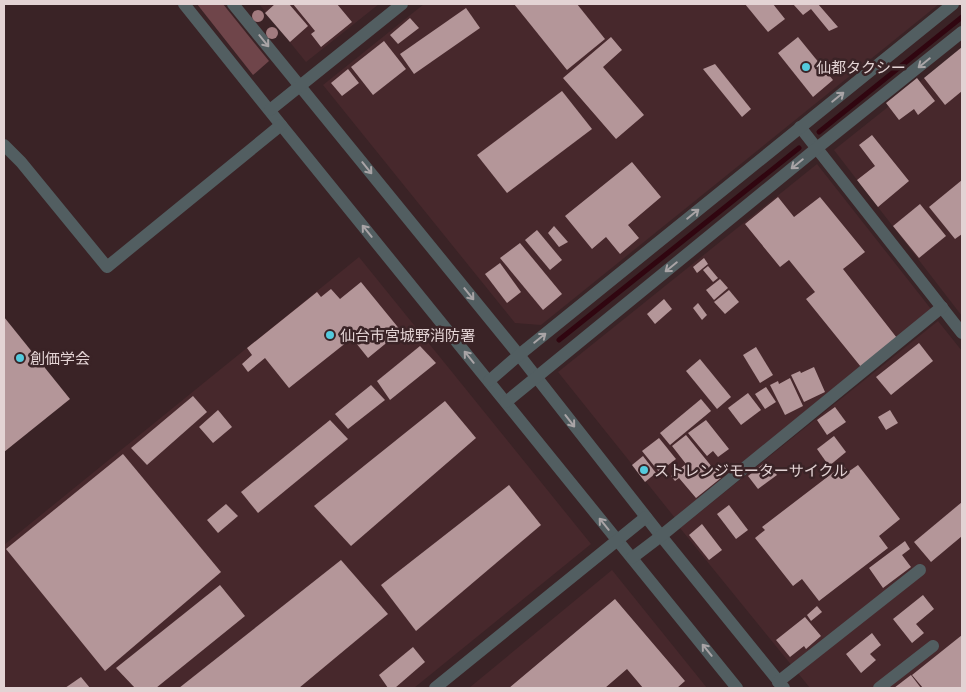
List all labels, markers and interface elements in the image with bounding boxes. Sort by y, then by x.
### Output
one-way arrow [259,35,270,48]
one-way arrow [918,57,931,68]
place label: 仙都タクシー [816,58,906,76]
marker: 仙都タクシー [800,61,812,73]
one-way arrow [831,91,844,102]
one-way arrow [791,159,804,170]
one-way arrow [361,161,372,174]
one-way arrow [686,209,699,220]
one-way arrow [361,225,372,238]
one-way arrow [665,261,678,272]
one-way arrow [463,287,474,300]
place label: 仙台市宮城野消防署 [340,326,475,344]
marker: 仙台市宮城野消防署 [324,329,336,341]
one-way arrow [533,333,546,344]
place label: 創価学会 [30,349,90,367]
one-way arrow [464,351,475,364]
marker: 創価学会 [14,352,26,364]
one-way arrow [565,414,576,427]
place label: ストレンジモーターサイクル [654,461,848,479]
marker: ストレンジモーターサイクル [638,464,650,476]
one-way arrow [599,518,610,531]
one-way arrow [701,644,712,657]

